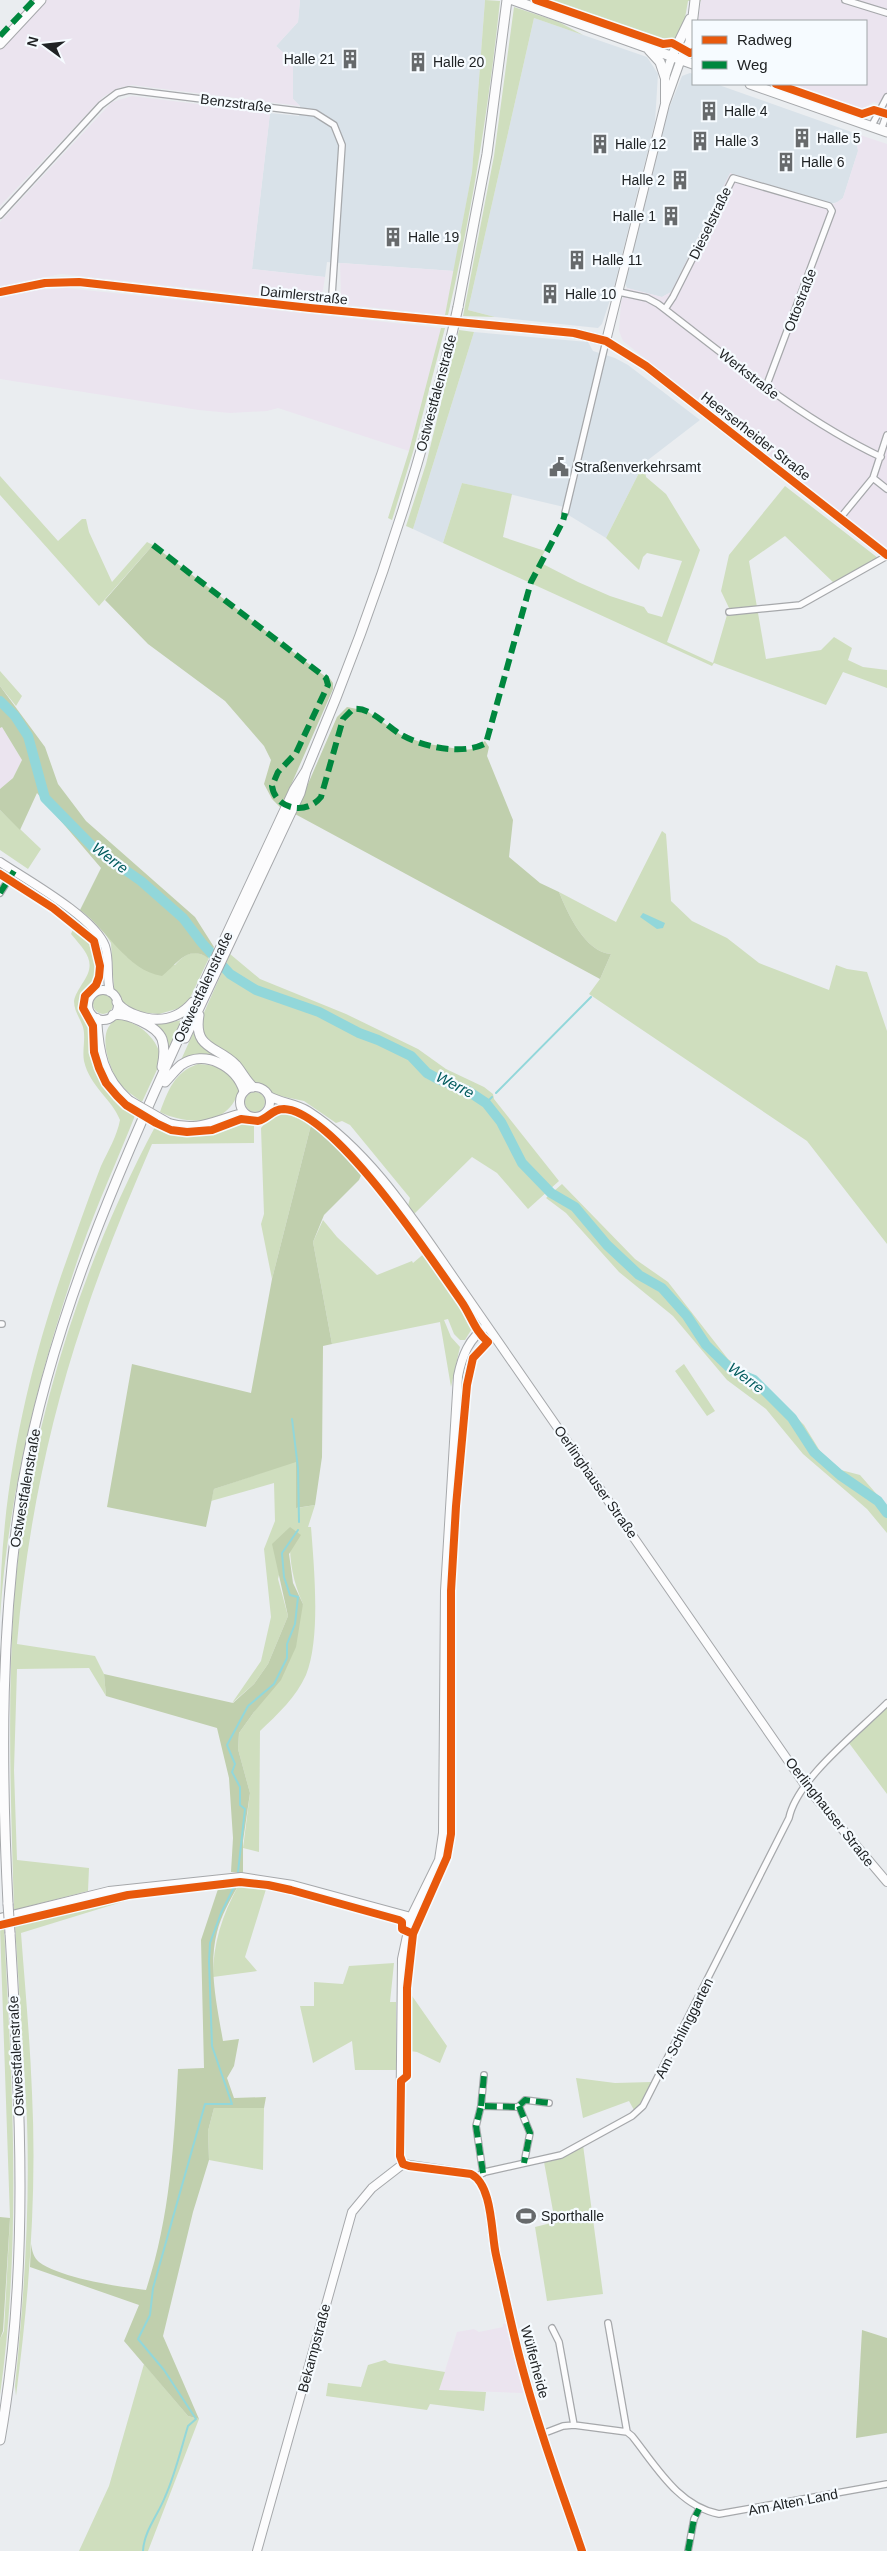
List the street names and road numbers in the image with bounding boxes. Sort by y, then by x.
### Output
street label: Benzstraße [199,91,273,115]
street label: Dieselstraße [686,184,735,262]
street label: Ottostraße [781,266,819,334]
street label: Daimlerstraße [259,282,349,308]
street label: Ostwestfalenstraße [413,332,459,453]
street label: Werkstraße [716,346,782,403]
street label: Heerserheider Straße [698,388,814,484]
street label: Ostwestfalenstraße [170,929,236,1045]
street label: Oerlinghauser Straße [551,1423,641,1542]
street label: Ostwestfalenstraße [7,1427,43,1549]
street label: Oerlinghauser Straße [782,1754,878,1870]
street label: Am Schlinggarten [652,1975,716,2081]
street label: Ostwestfalenstraße [5,1995,27,2117]
street label: Bekampstraße [294,2302,334,2394]
street label: Wülferheide [518,2324,552,2400]
street label: Am Alten Land [747,2485,839,2519]

